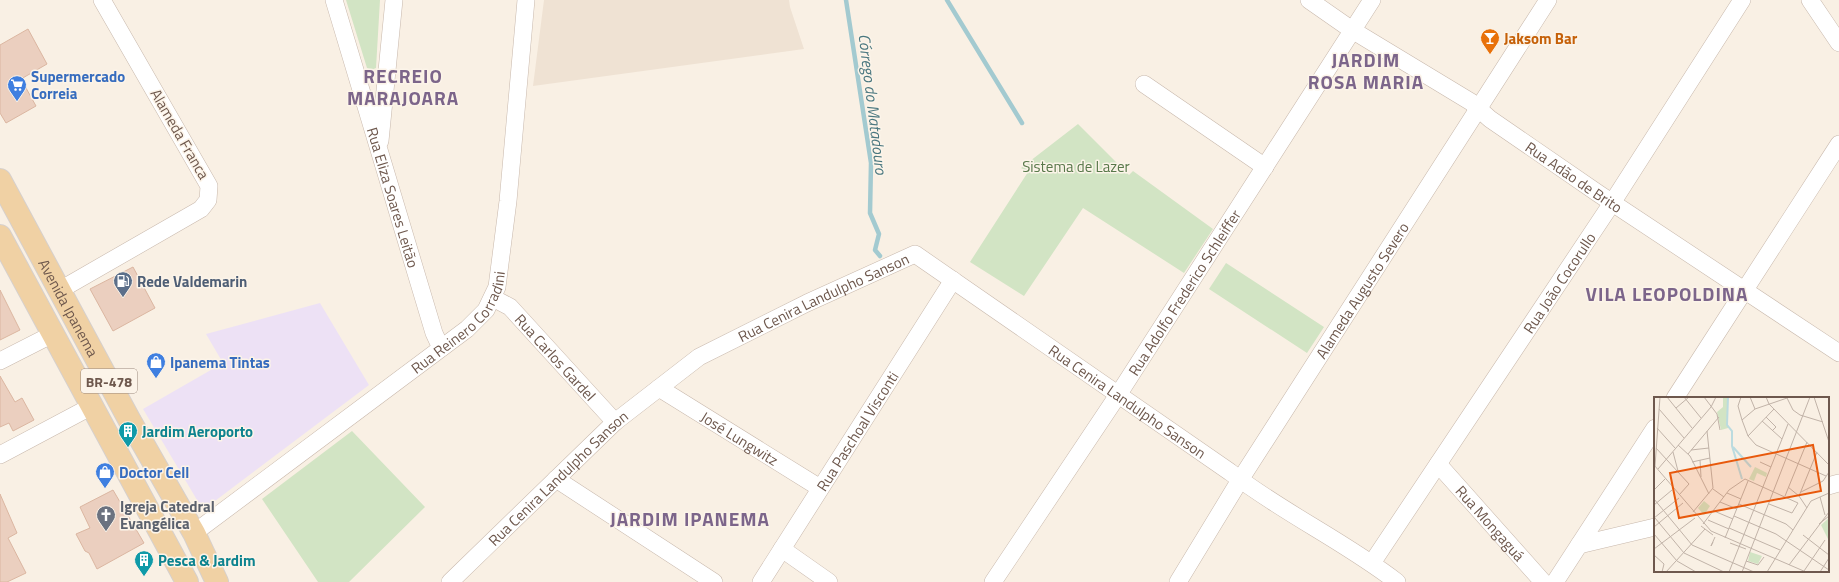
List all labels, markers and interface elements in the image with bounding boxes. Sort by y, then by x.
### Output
bar icon: Jaksom Bar [1479,27,1501,55]
place label: Jaksom Bar [1504,27,1578,50]
water label: Córrego do Matadouro [852,32,894,177]
district label: JARDIM ROSA MARIA [1308,45,1424,96]
district label: RECREIO MARAJOARA [347,61,459,112]
place label: Supermercado Correia [31,65,125,105]
supermarket icon: Supermercado Correia [6,74,28,102]
street label: Alameda Franca [145,84,215,184]
street label: Rua Eliza Soares Leitão [361,124,425,271]
street label: Rua Adão de Brito [1521,135,1627,218]
park label: Sistema de Lazer [1022,155,1130,178]
street label: Rua Adolfo Frederico Schleiffer [1122,205,1246,380]
street label: Alameda Augusto Severo [1309,217,1414,363]
street label: Rua João Cocorullo [1517,227,1601,338]
street label: Rua Cenira Landulpho Sanson [734,247,913,347]
street label: Avenida Ipanema [33,255,105,361]
fuel station icon: Rede Valdemarin [112,270,134,298]
place label: Rede Valdemarin [137,270,247,293]
street label: Rua Reinero Corradini [406,270,510,379]
district label: VILA LEOPOLDINA [1586,279,1748,308]
street label: Rua Carlos Gardel [510,308,602,406]
street label: Rua Cenira Landulpho Sanson [1044,338,1211,464]
shop icon: Ipanema Tintas [145,351,167,379]
place label: Ipanema Tintas [170,351,270,374]
street label: Rua Paschoal Visconti [810,366,904,495]
road number: BR-478 [81,369,137,393]
inset map [1654,397,1829,572]
street label: Rua Cenira Landulpho Sanson [483,405,633,551]
street label: José Lungwitz [696,405,783,471]
building icon: Jardim Aeroporto [117,420,139,448]
place label: Jardim Aeroporto [142,420,253,443]
shop icon: Doctor Cell [94,461,116,489]
place label: Doctor Cell [119,461,189,484]
street label: Rua Mongaguá [1450,480,1531,566]
place label: Igreja Catedral Evangélica [120,495,215,535]
church icon: Igreja Catedral Evangélica [95,504,117,532]
district label: JARDIM IPANEMA [610,504,770,533]
building icon: Pesca & Jardim [133,549,155,577]
place label: Pesca & Jardim [158,549,256,572]

